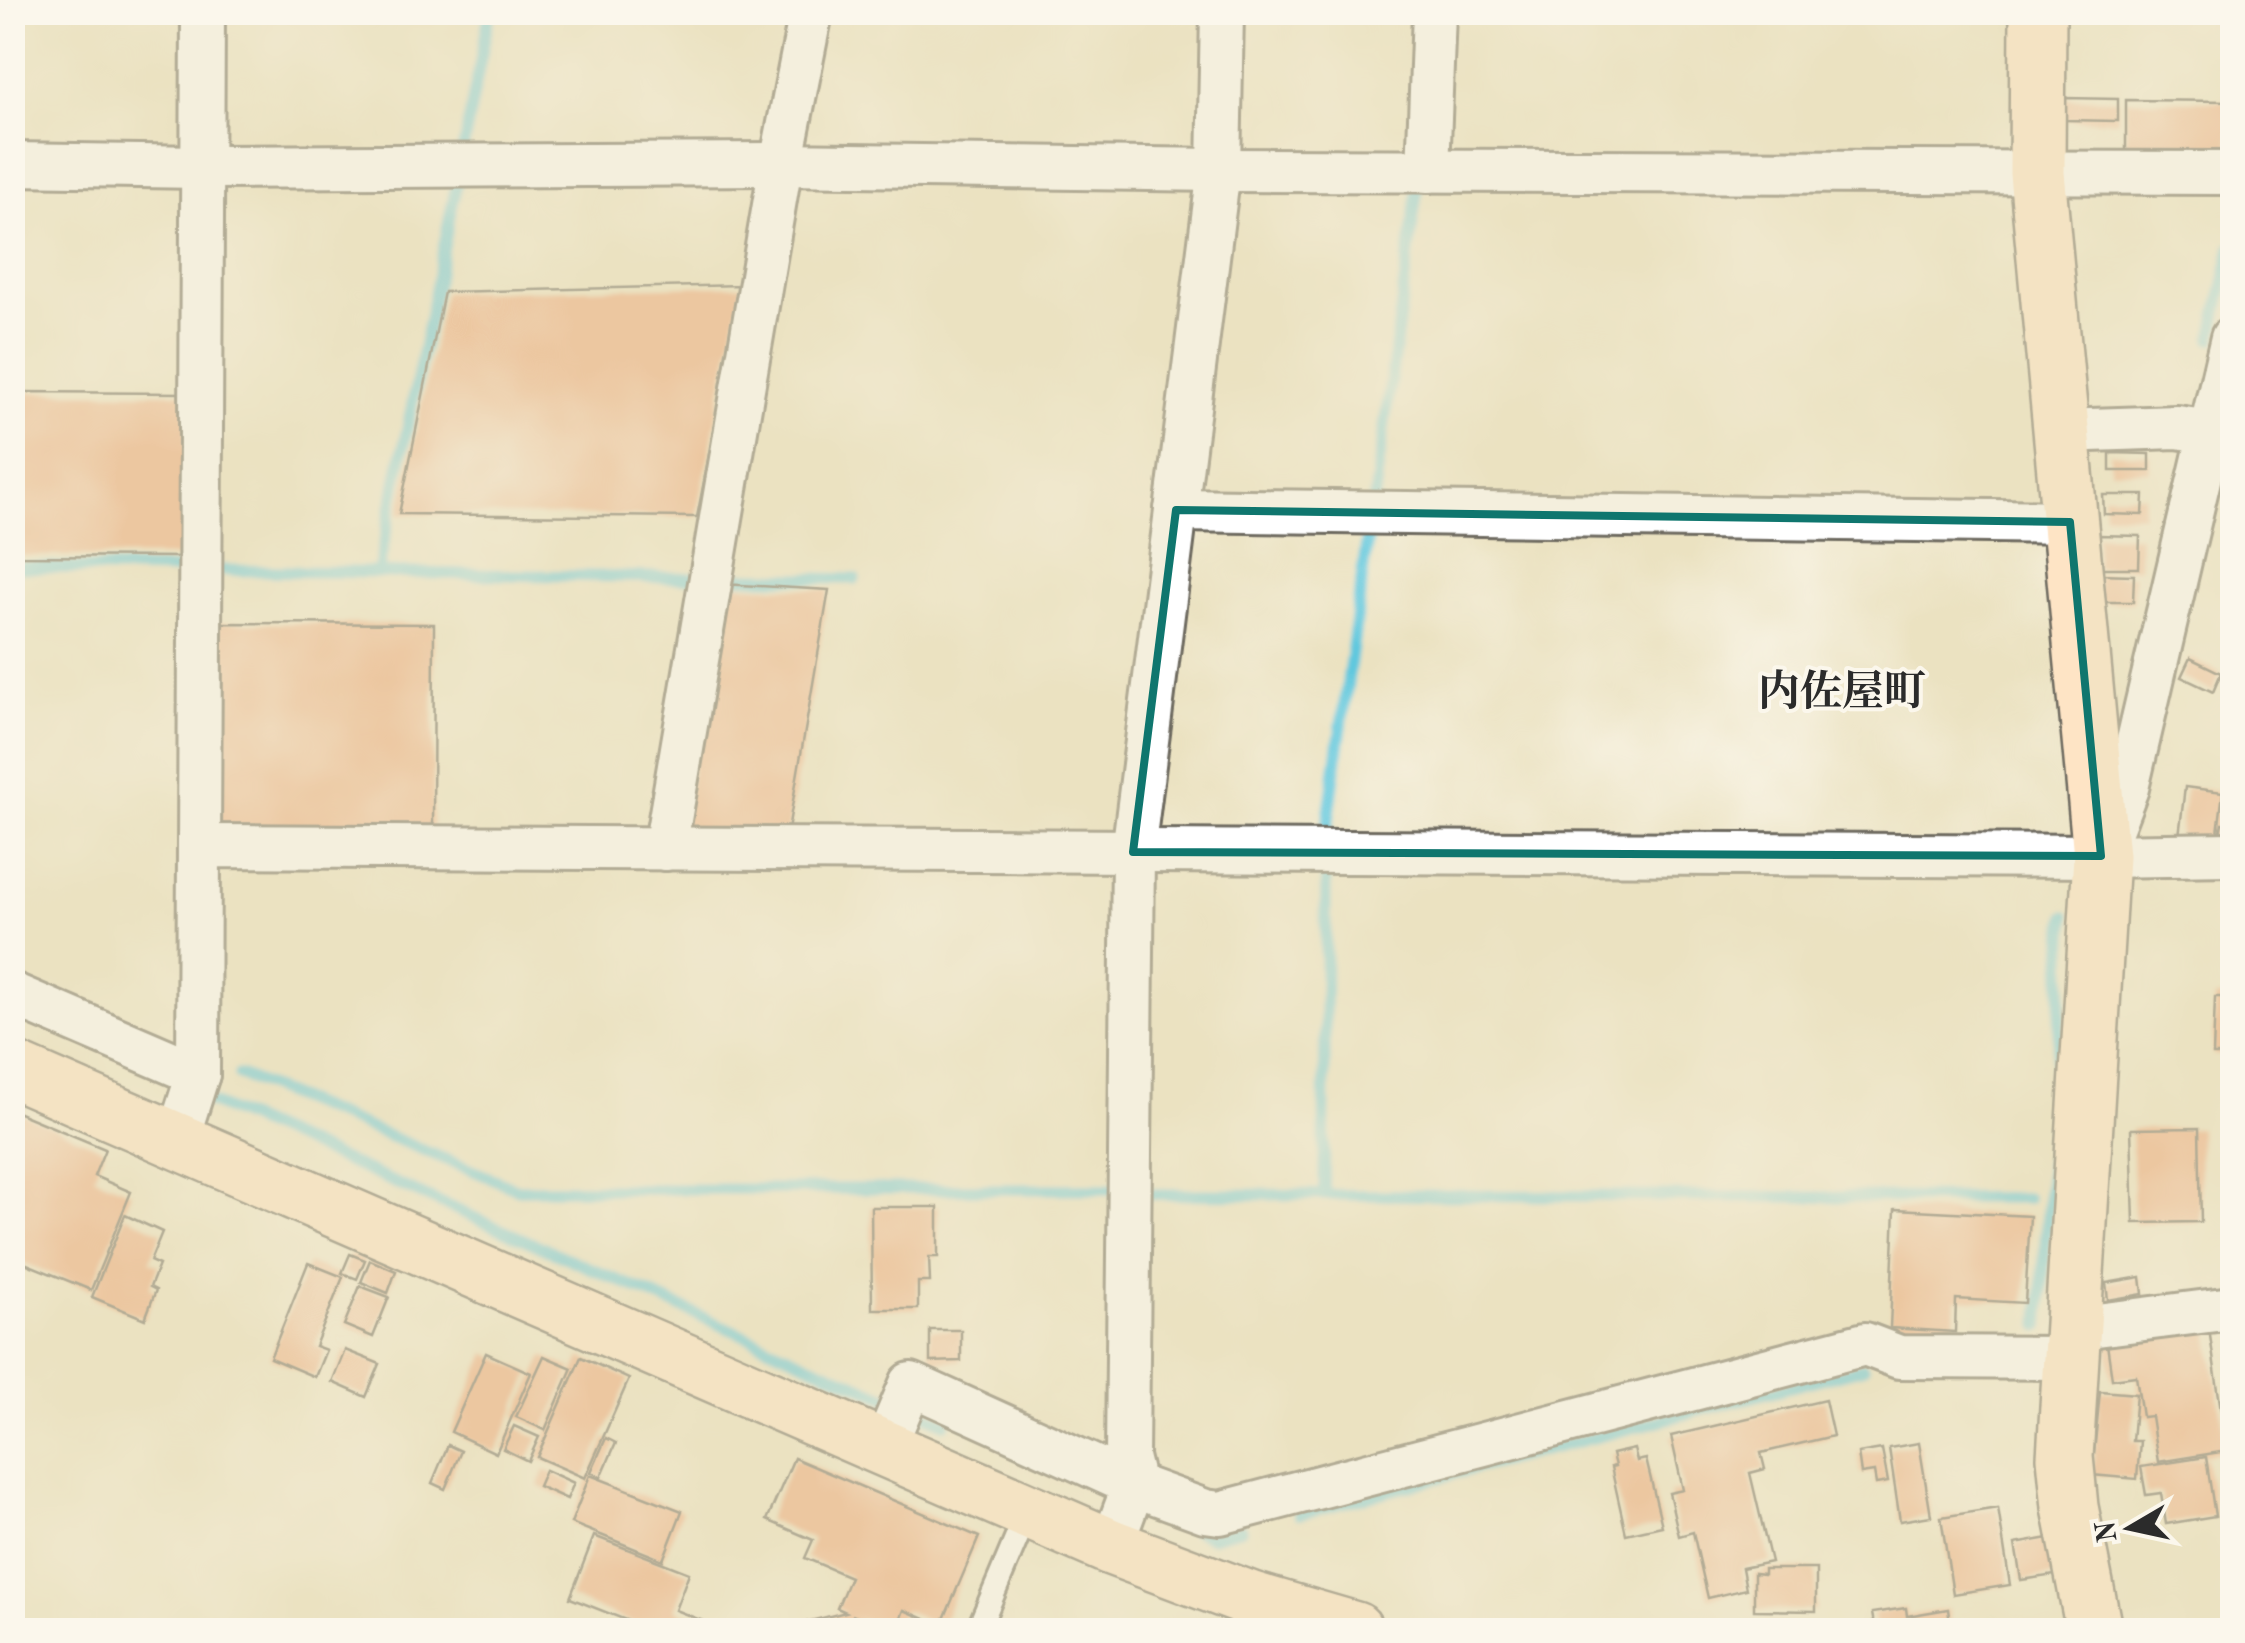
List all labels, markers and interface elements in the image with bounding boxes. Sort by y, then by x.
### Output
district label: 内佐屋町 [1758,669,1926,715]
north arrow [2080,1478,2180,1578]
text: N [2093,1518,2124,1544]

